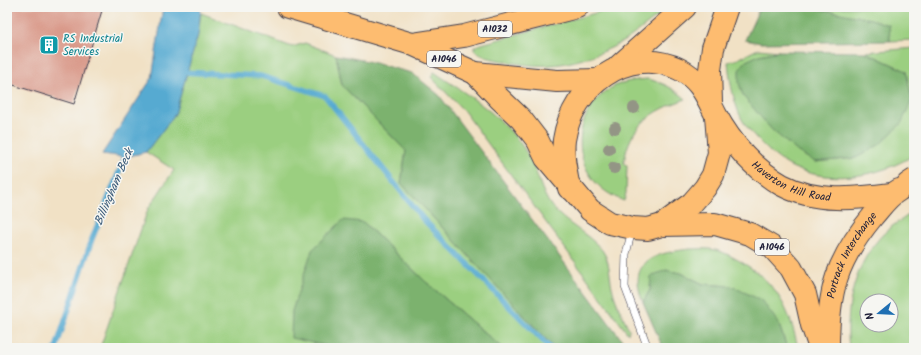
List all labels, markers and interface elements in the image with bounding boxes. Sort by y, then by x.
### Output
road number: A1032 [478,21,512,37]
place label: RS Industrial Services [63,30,123,61]
building icon: RS Industrial Services [38,34,60,56]
road number: A1046 [427,51,461,67]
water label: Billingham Beck [89,143,140,228]
street label: Haverton Hill Road [747,157,832,207]
street label: Portrack Interchange [823,208,882,300]
road number: A1046 [755,239,789,255]
north arrow [859,293,899,333]
text: N [861,310,880,322]

